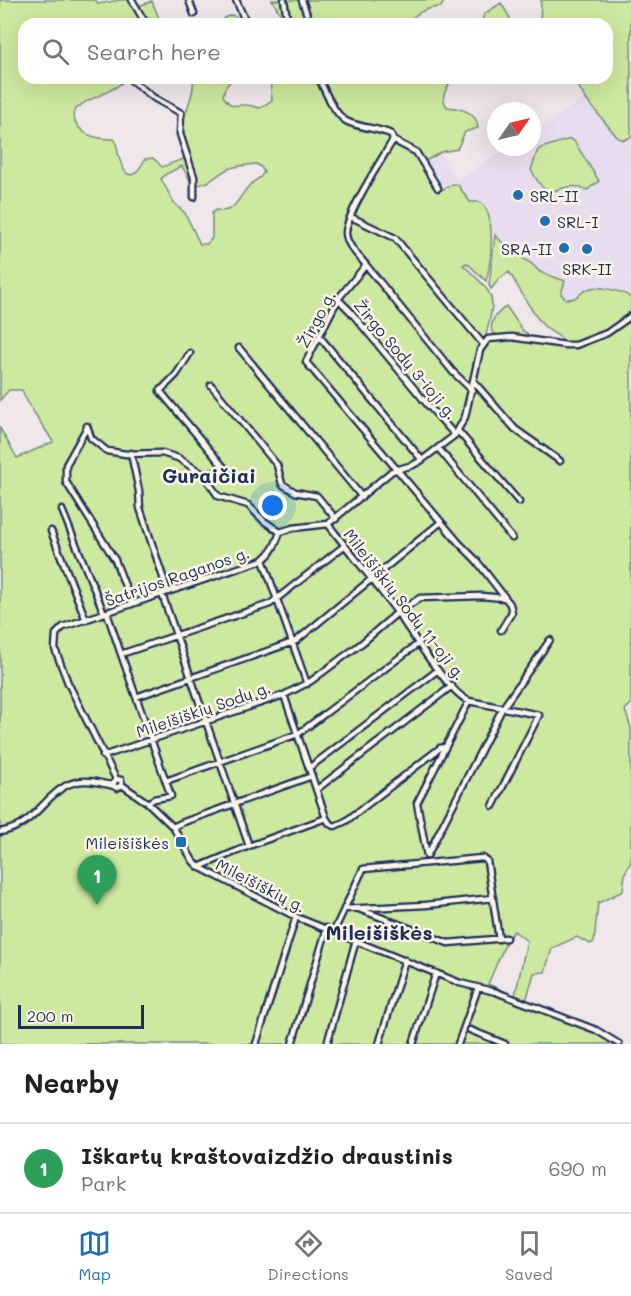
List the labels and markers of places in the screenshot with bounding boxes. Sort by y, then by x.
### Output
place label: SRL-II [530,185,578,206]
marker: SRL-II [511,188,525,202]
place label: SRL-I [557,211,598,232]
marker: SRL-I [538,214,552,228]
place label: SRA-II [501,238,552,259]
marker: SRA-II [557,241,571,255]
marker: SRK-II [580,242,594,256]
place label: SRK-II [562,258,612,279]
place label: Mileišiškės [86,832,169,853]
marker: Mileišiškės [174,835,188,849]
pin: 1 [78,856,116,905]

